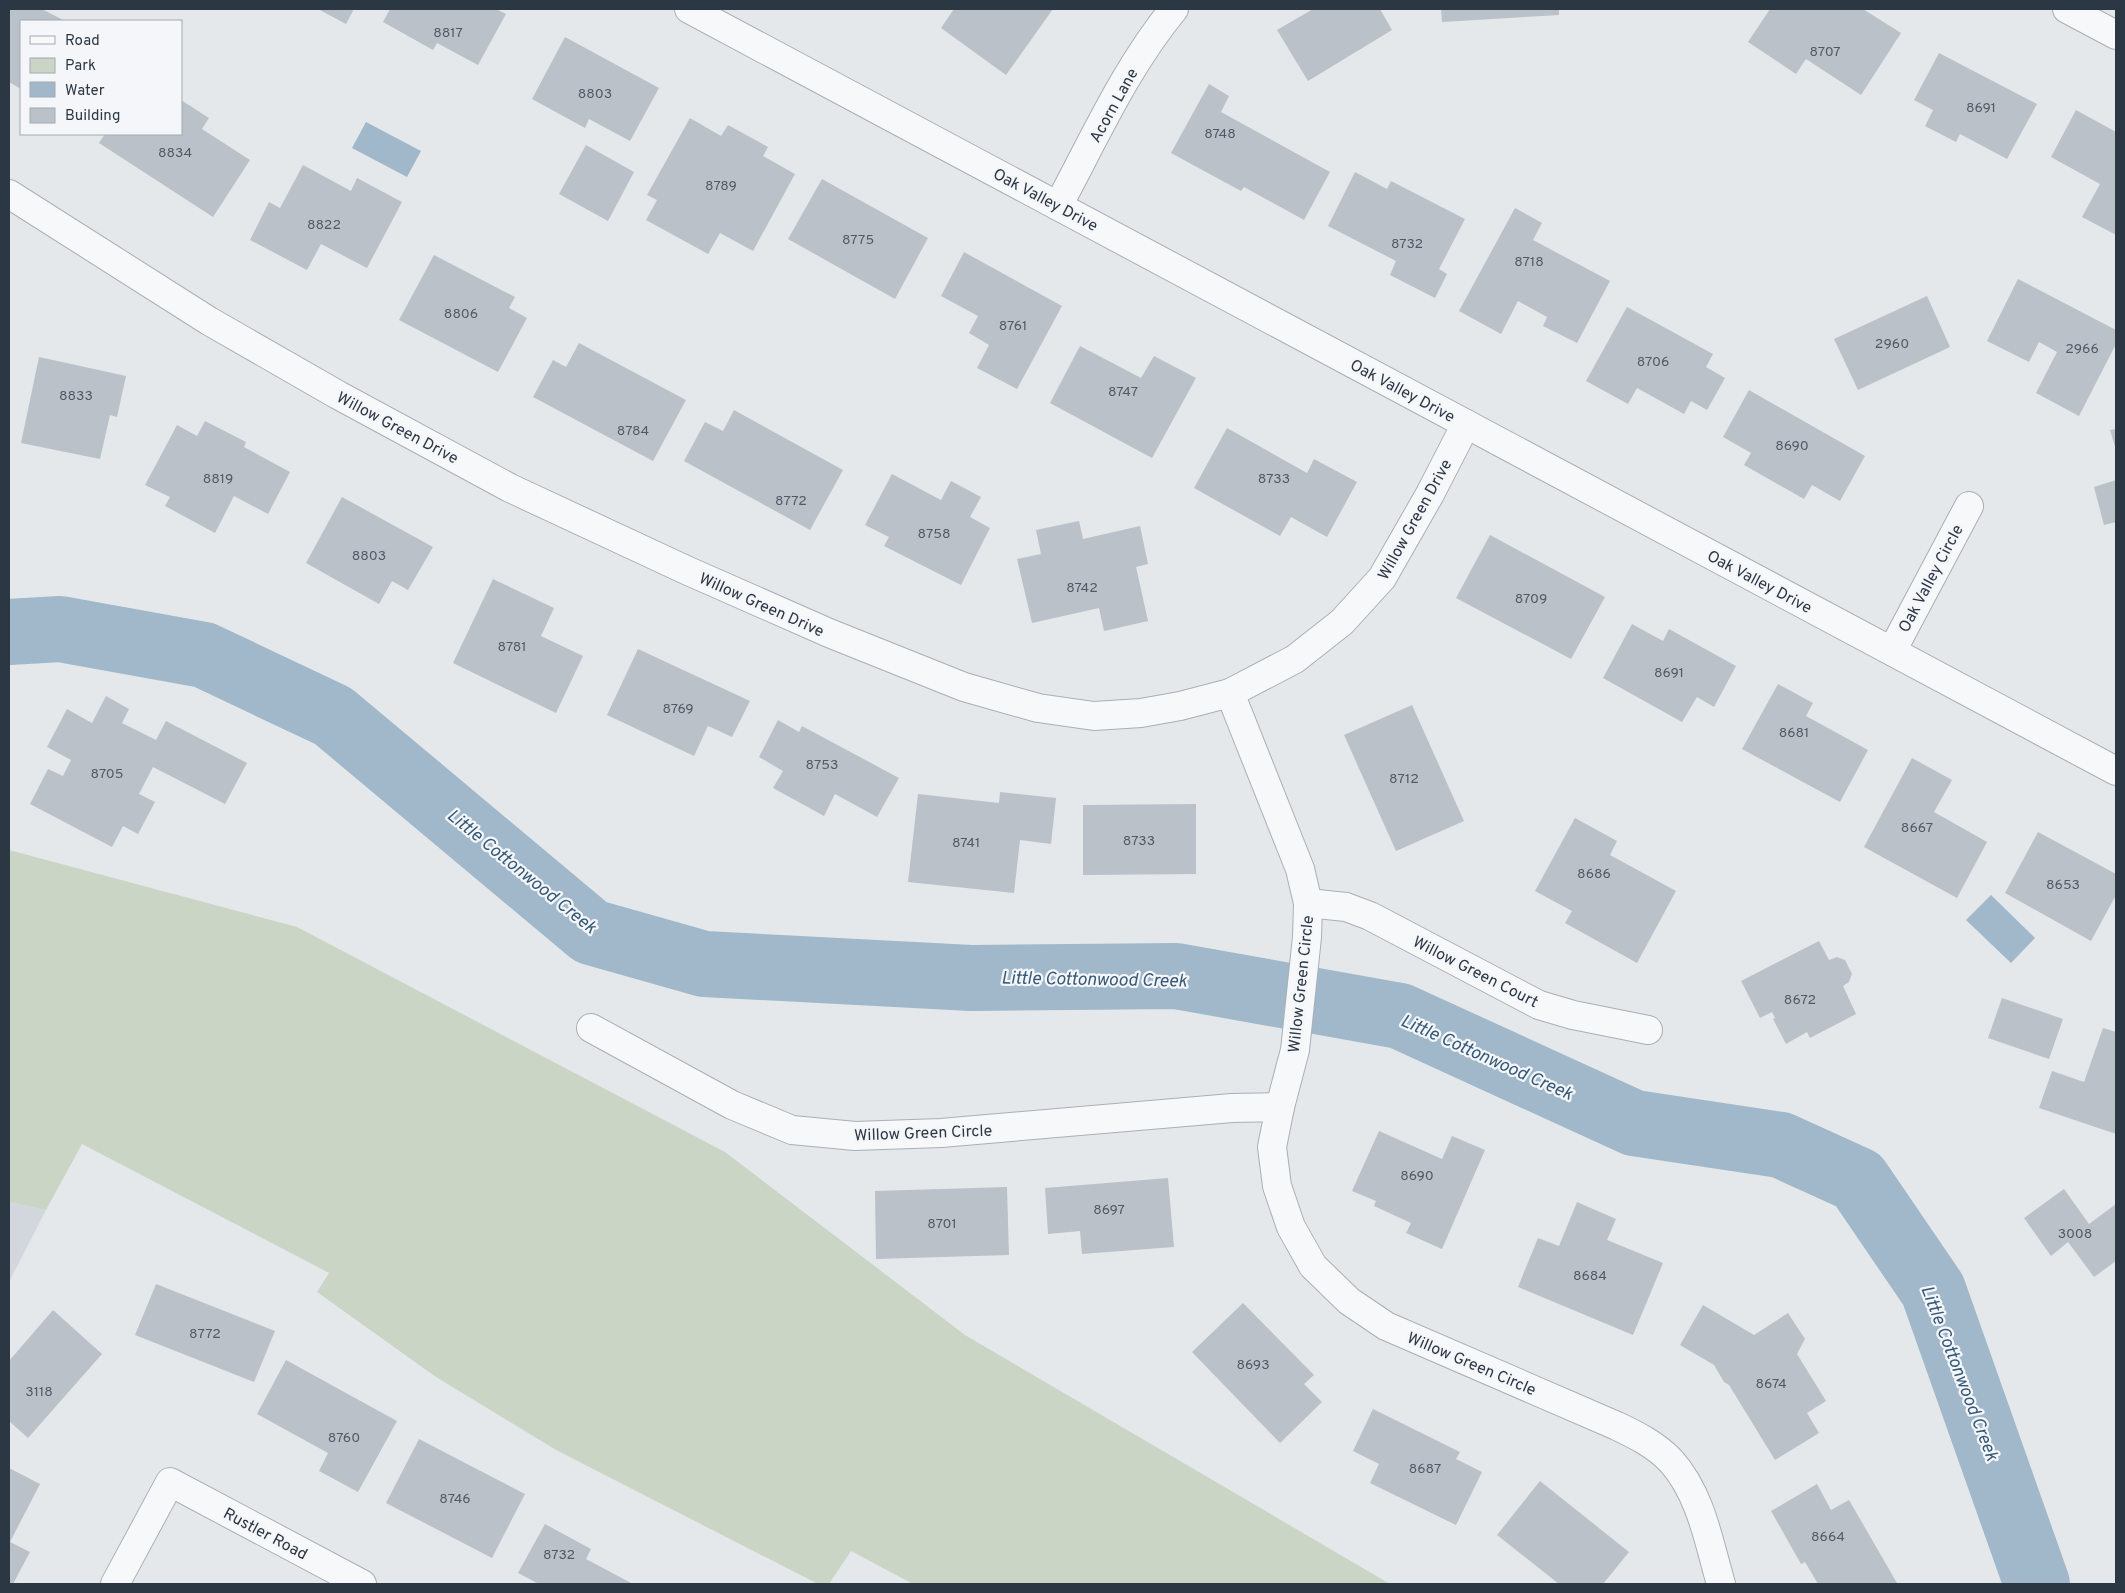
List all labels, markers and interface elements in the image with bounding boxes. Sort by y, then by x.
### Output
legend [20,20,182,135]
house number: 8817 [433,25,463,42]
text: Road [65,32,100,51]
house number: 8707 [1809,44,1841,61]
text: Park [65,57,96,76]
street label: Acorn Lane [1086,65,1143,147]
text: Water [65,82,105,101]
house number: 8803 [578,86,612,103]
house number: 8691 [1966,100,1996,117]
text: Building [65,107,120,126]
house number: 8748 [1204,126,1236,143]
house number: 8834 [158,145,192,162]
street label: Oak Valley Drive [989,165,1101,237]
house number: 8789 [705,178,737,195]
house number: 8822 [307,217,341,234]
house number: 8775 [842,232,874,249]
house number: 8732 [1391,236,1423,253]
house number: 8718 [1514,254,1544,271]
house number: 8806 [444,306,478,323]
house number: 8761 [999,318,1027,335]
house number: 2960 [1875,336,1909,353]
house number: 2966 [2065,341,2099,358]
house number: 8706 [1637,354,1669,371]
street label: Oak Valley Drive [1346,356,1458,428]
house number: 8747 [1108,384,1138,401]
house number: 8833 [59,388,93,405]
street label: Willow Green Drive [333,388,461,469]
house number: 8784 [617,423,649,440]
house number: 8690 [1775,438,1809,455]
street label: Willow Green Drive [1374,456,1457,584]
house number: 8819 [203,471,233,488]
house number: 8733 [1258,471,1290,488]
house number: 8772 [775,493,807,510]
street label: Oak Valley Circle [1895,522,1969,636]
house number: 8758 [918,526,950,543]
street label: Oak Valley Drive [1703,547,1815,619]
house number: 8803 [352,548,386,565]
street label: Willow Green Drive [695,569,827,642]
house number: 8742 [1066,580,1098,597]
house number: 8709 [1515,591,1547,608]
house number: 8781 [497,639,527,656]
house number: 8691 [1654,665,1684,682]
house number: 8769 [662,701,694,718]
house number: 8681 [1779,725,1809,742]
house number: 8753 [806,757,838,774]
house number: 8705 [91,766,123,783]
house number: 8712 [1389,771,1419,788]
water label: Little Cottonwood Creek [442,805,601,940]
house number: 8667 [1901,820,1933,837]
house number: 8733 [1123,833,1155,850]
house number: 8741 [952,835,980,852]
house number: 8686 [1577,866,1611,883]
house number: 8653 [2046,877,2080,894]
street label: Willow Green Circle [1285,914,1319,1054]
street label: Willow Green Court [1409,933,1541,1013]
water label: Little Cottonwood Creek [1001,967,1188,994]
house number: 8672 [1784,992,1816,1009]
water label: Little Cottonwood Creek [1397,1010,1577,1107]
street label: Willow Green Circle [854,1122,992,1146]
house number: 8690 [1400,1168,1434,1185]
house number: 8697 [1093,1202,1125,1219]
house number: 8701 [927,1216,957,1233]
house number: 3008 [2058,1226,2092,1243]
house number: 8684 [1573,1268,1607,1285]
water label: Little Cottonwood Creek [1915,1283,2003,1465]
house number: 8772 [189,1326,221,1343]
street label: Willow Green Circle [1404,1329,1539,1401]
house number: 8693 [1236,1357,1270,1374]
house number: 8674 [1755,1376,1787,1393]
house number: 3118 [25,1384,53,1401]
house number: 8760 [328,1430,360,1447]
house number: 8687 [1409,1461,1441,1478]
house number: 8746 [439,1491,471,1508]
street label: Rustler Road [220,1504,311,1565]
house number: 8664 [1811,1529,1845,1546]
house number: 8732 [543,1547,575,1564]

